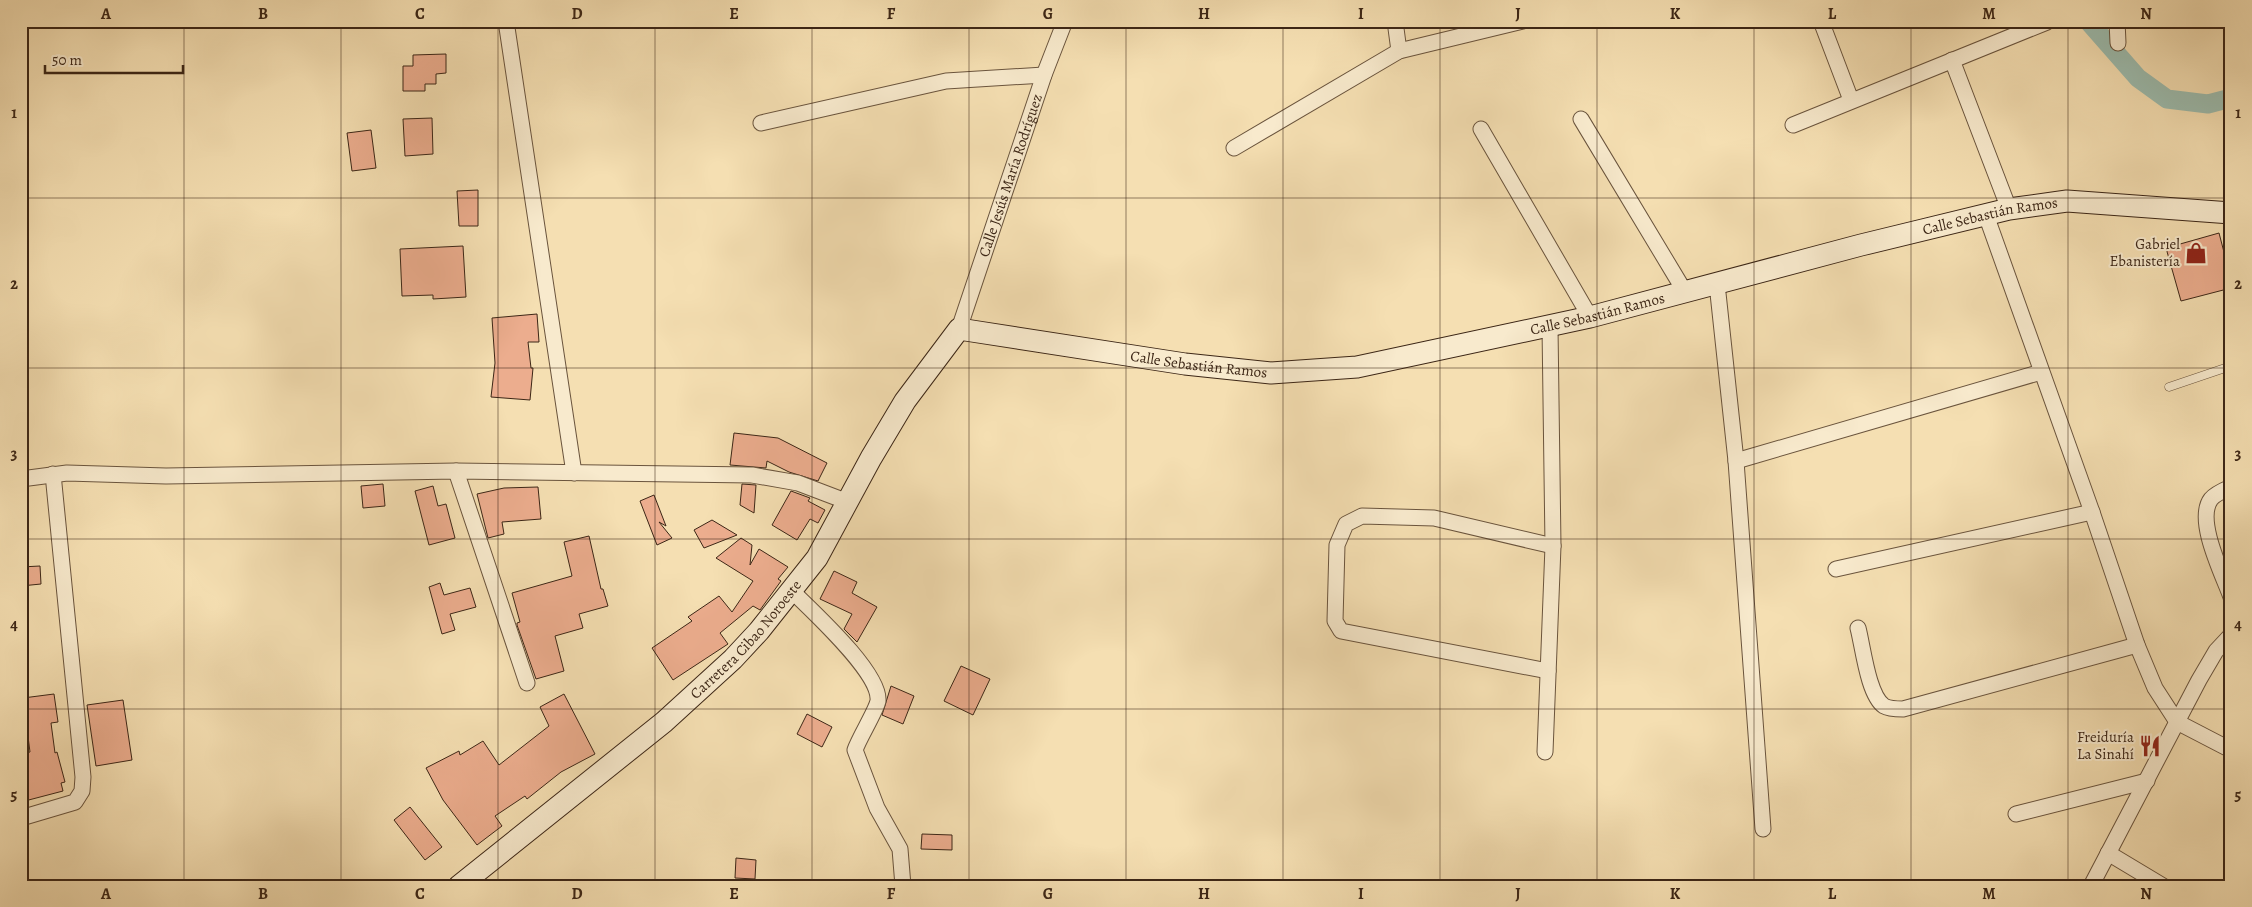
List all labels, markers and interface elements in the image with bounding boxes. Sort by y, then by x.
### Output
text: A [100,3,112,25]
text: B [258,3,268,25]
text: C [415,3,425,25]
text: D [571,3,583,25]
text: E [729,3,739,25]
text: F [887,3,896,25]
text: G [1043,3,1053,25]
text: H [1198,3,1210,25]
text: I [1358,3,1364,25]
text: J [1515,3,1521,25]
text: K [1670,3,1681,25]
text: L [1828,3,1837,25]
text: M [1982,3,1996,25]
text: N [2140,3,2152,25]
scale bar [45,42,182,74]
text: 50 m [52,50,82,70]
street label: Calle Jesús María Rodríguez [974,91,1047,260]
text: 1 [11,102,17,124]
text: 1 [2235,102,2241,124]
street label: Calle Sebastián Ramos [1920,192,2059,240]
place label: Gabriel Ebanistería [2109,234,2180,271]
shop icon: Gabriel Ebanistería [2183,240,2209,266]
text: 2 [10,273,18,295]
text: 2 [2234,273,2242,295]
street label: Calle Sebastián Ramos [1528,288,1667,340]
street label: Calle Sebastián Ramos [1129,346,1268,383]
text: 3 [11,443,18,465]
text: 3 [2235,443,2242,465]
street label: Carretera Cibao Noroeste [686,575,806,703]
text: 4 [10,614,18,636]
text: 4 [2234,614,2242,636]
place label: Freiduría La Sinahí [2077,727,2134,764]
restaurant icon: Freiduría La Sinahí [2137,733,2163,759]
text: 5 [11,784,18,806]
text: 5 [2235,784,2242,806]
text: A [100,883,112,905]
text: B [258,883,268,905]
text: C [415,883,425,905]
text: D [571,883,583,905]
text: E [729,883,739,905]
text: F [887,883,896,905]
text: G [1043,883,1053,905]
text: H [1198,883,1210,905]
text: I [1358,883,1364,905]
text: J [1515,883,1521,905]
text: K [1670,883,1681,905]
text: L [1828,883,1837,905]
text: M [1982,883,1996,905]
text: N [2140,883,2152,905]

